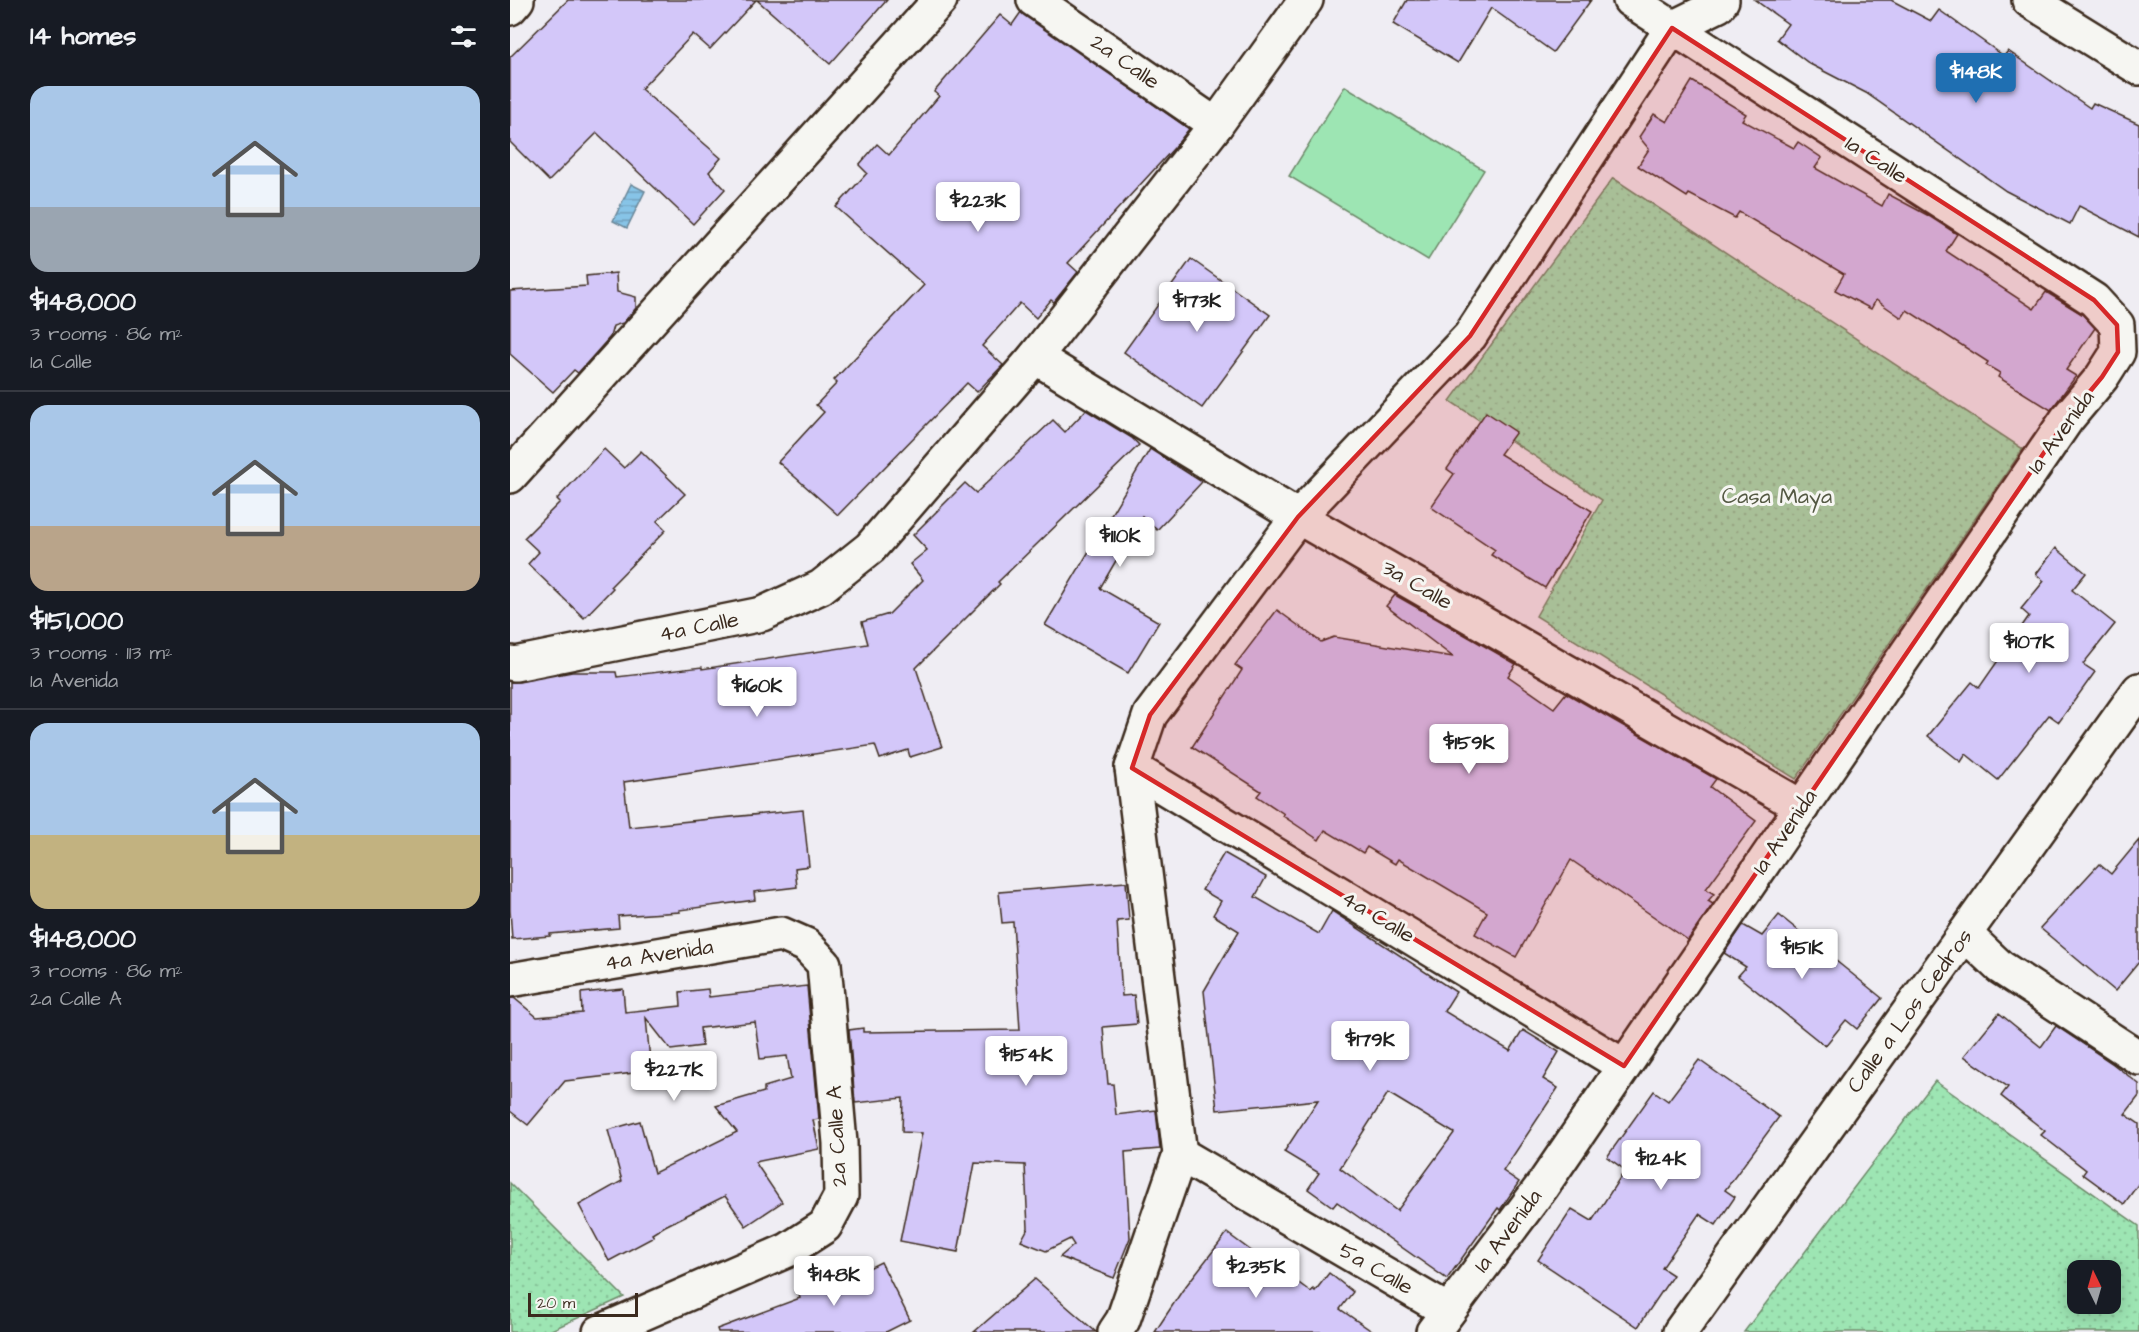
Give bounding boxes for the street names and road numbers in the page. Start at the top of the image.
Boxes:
street label: 2a Calle [1084,27,1166,97]
street label: 1a Calle [1839,128,1913,192]
street label: 1a Avenida [2020,384,2102,480]
street label: 3a Calle [1376,552,1458,618]
street label: 4a Calle [656,604,742,650]
street label: 1a Avenida [1745,783,1825,881]
street label: 4a Calle [1335,883,1421,951]
street label: Calle a Los Cedros [1840,923,1980,1099]
street label: 4a Avenida [603,931,715,979]
street label: 2a Calle A [819,1085,855,1187]
street label: 1a Avenida [1466,1183,1550,1279]
street label: 5a Calle [1333,1235,1419,1303]

